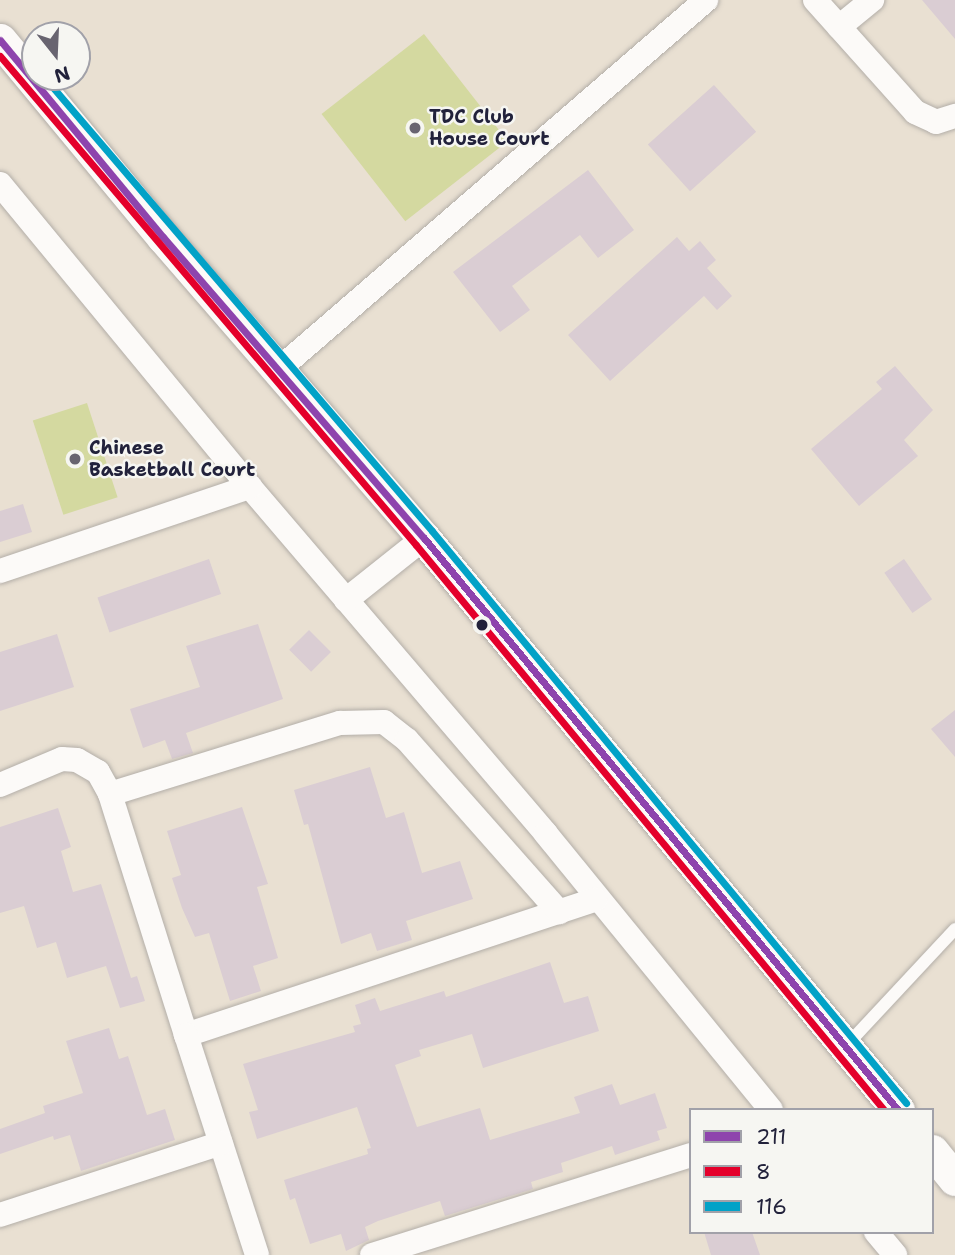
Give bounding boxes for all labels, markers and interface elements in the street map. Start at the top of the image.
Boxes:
north arrow [21,21,91,91]
text: N [51,60,73,89]
place label: TDC Club House Court [429,106,550,150]
marker: TDC Club House Court [407,120,423,136]
place label: Chinese Basketball Court [89,437,255,481]
marker: Chinese Basketball Court [67,451,83,467]
unlabelled marker [475,618,489,632]
legend [689,1108,934,1234]
text: 211 [756,1123,787,1151]
text: 8 [756,1158,771,1186]
text: 116 [756,1193,787,1221]

